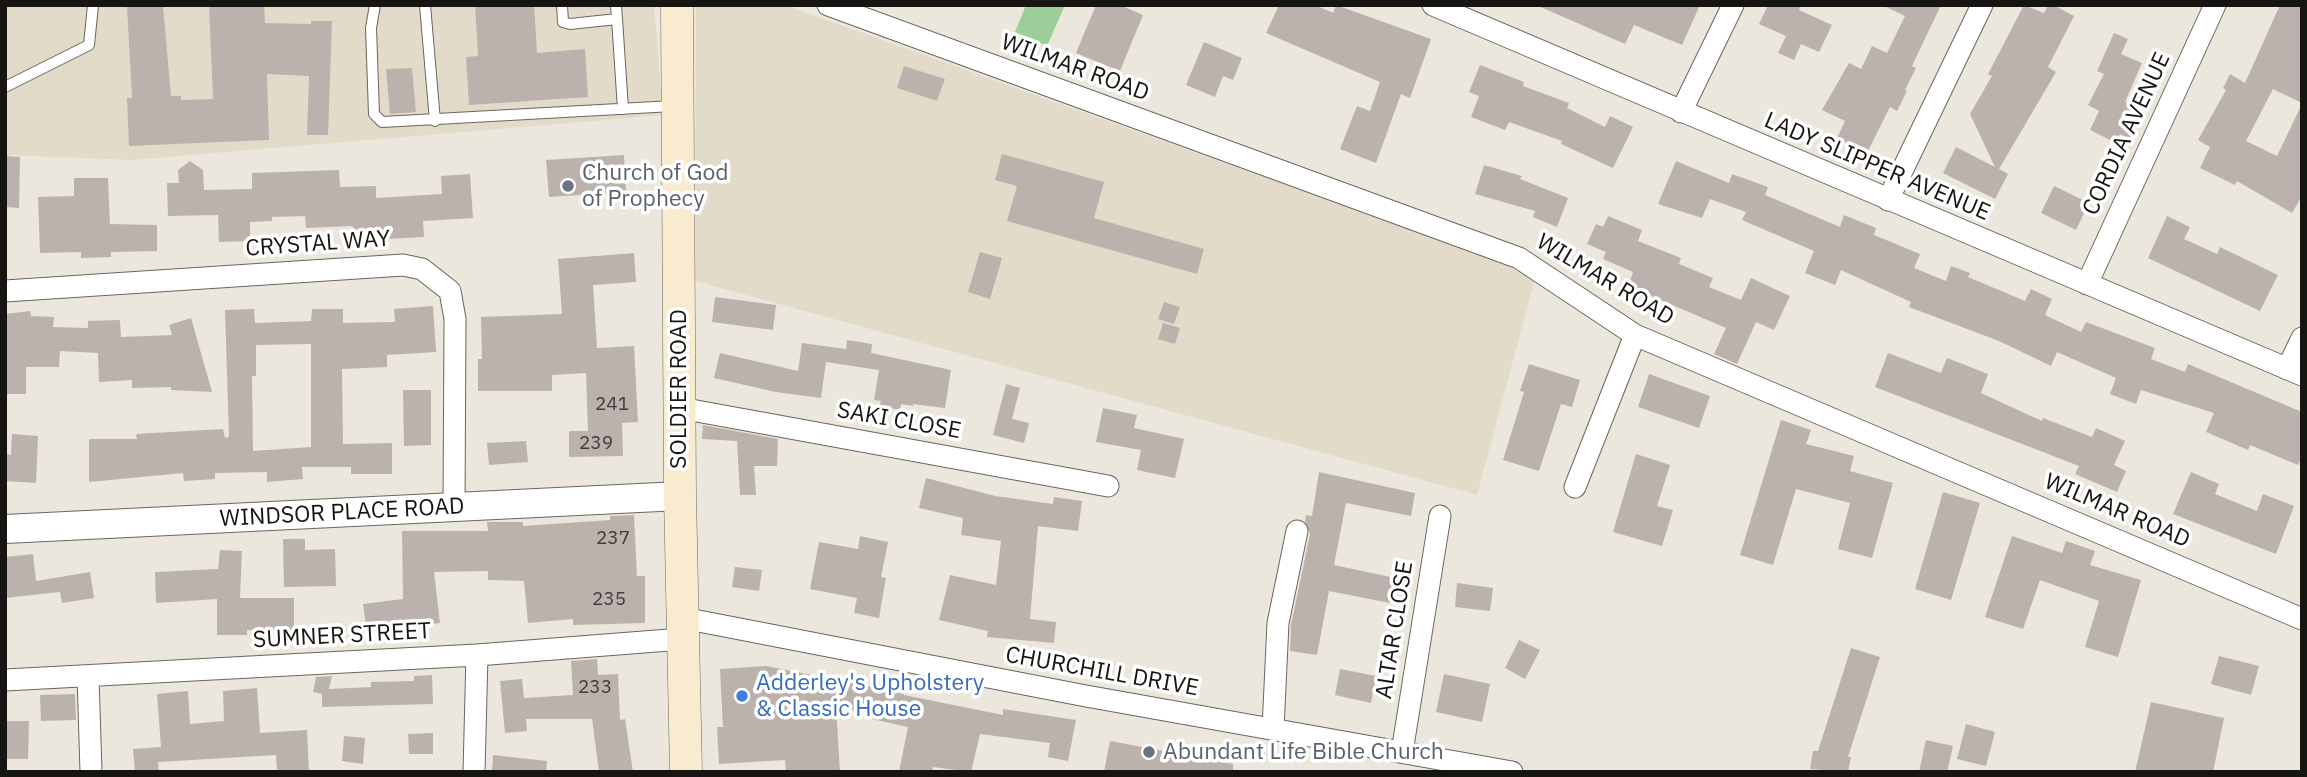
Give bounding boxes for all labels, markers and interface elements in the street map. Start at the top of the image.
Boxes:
street label: WILMAR ROAD [997,28,1153,108]
street label: CORDIA AVENUE [2077,48,2177,220]
street label: LADY SLIPPER AVENUE [1760,107,1994,227]
place label: Church of God of Prophecy [582,159,729,213]
marker: Church of God of Prophecy [560,178,576,194]
street label: CRYSTAL WAY [245,225,391,263]
street label: WILMAR ROAD [1531,228,1679,332]
street label: SOLDIER ROAD [665,309,693,469]
house number: 241 [595,394,629,416]
street label: SAKI CLOSE [835,397,963,445]
house number: 239 [579,433,613,455]
street label: WILMAR ROAD [2040,468,2194,554]
street label: WINDSOR PLACE ROAD [219,493,465,533]
house number: 237 [596,528,630,550]
street label: ALTAR CLOSE [1370,559,1420,701]
house number: 235 [592,589,626,611]
street label: SUMNER STREET [252,618,432,654]
street label: CHURCHILL DRIVE [1003,641,1201,703]
place label: Adderley's Upholstery & Classic House [756,669,984,723]
house number: 233 [578,677,612,699]
marker: Adderley's Upholstery & Classic House [734,688,750,704]
place label: Abundant Life Bible Church [1163,738,1444,766]
marker: Abundant Life Bible Church [1141,744,1157,760]

